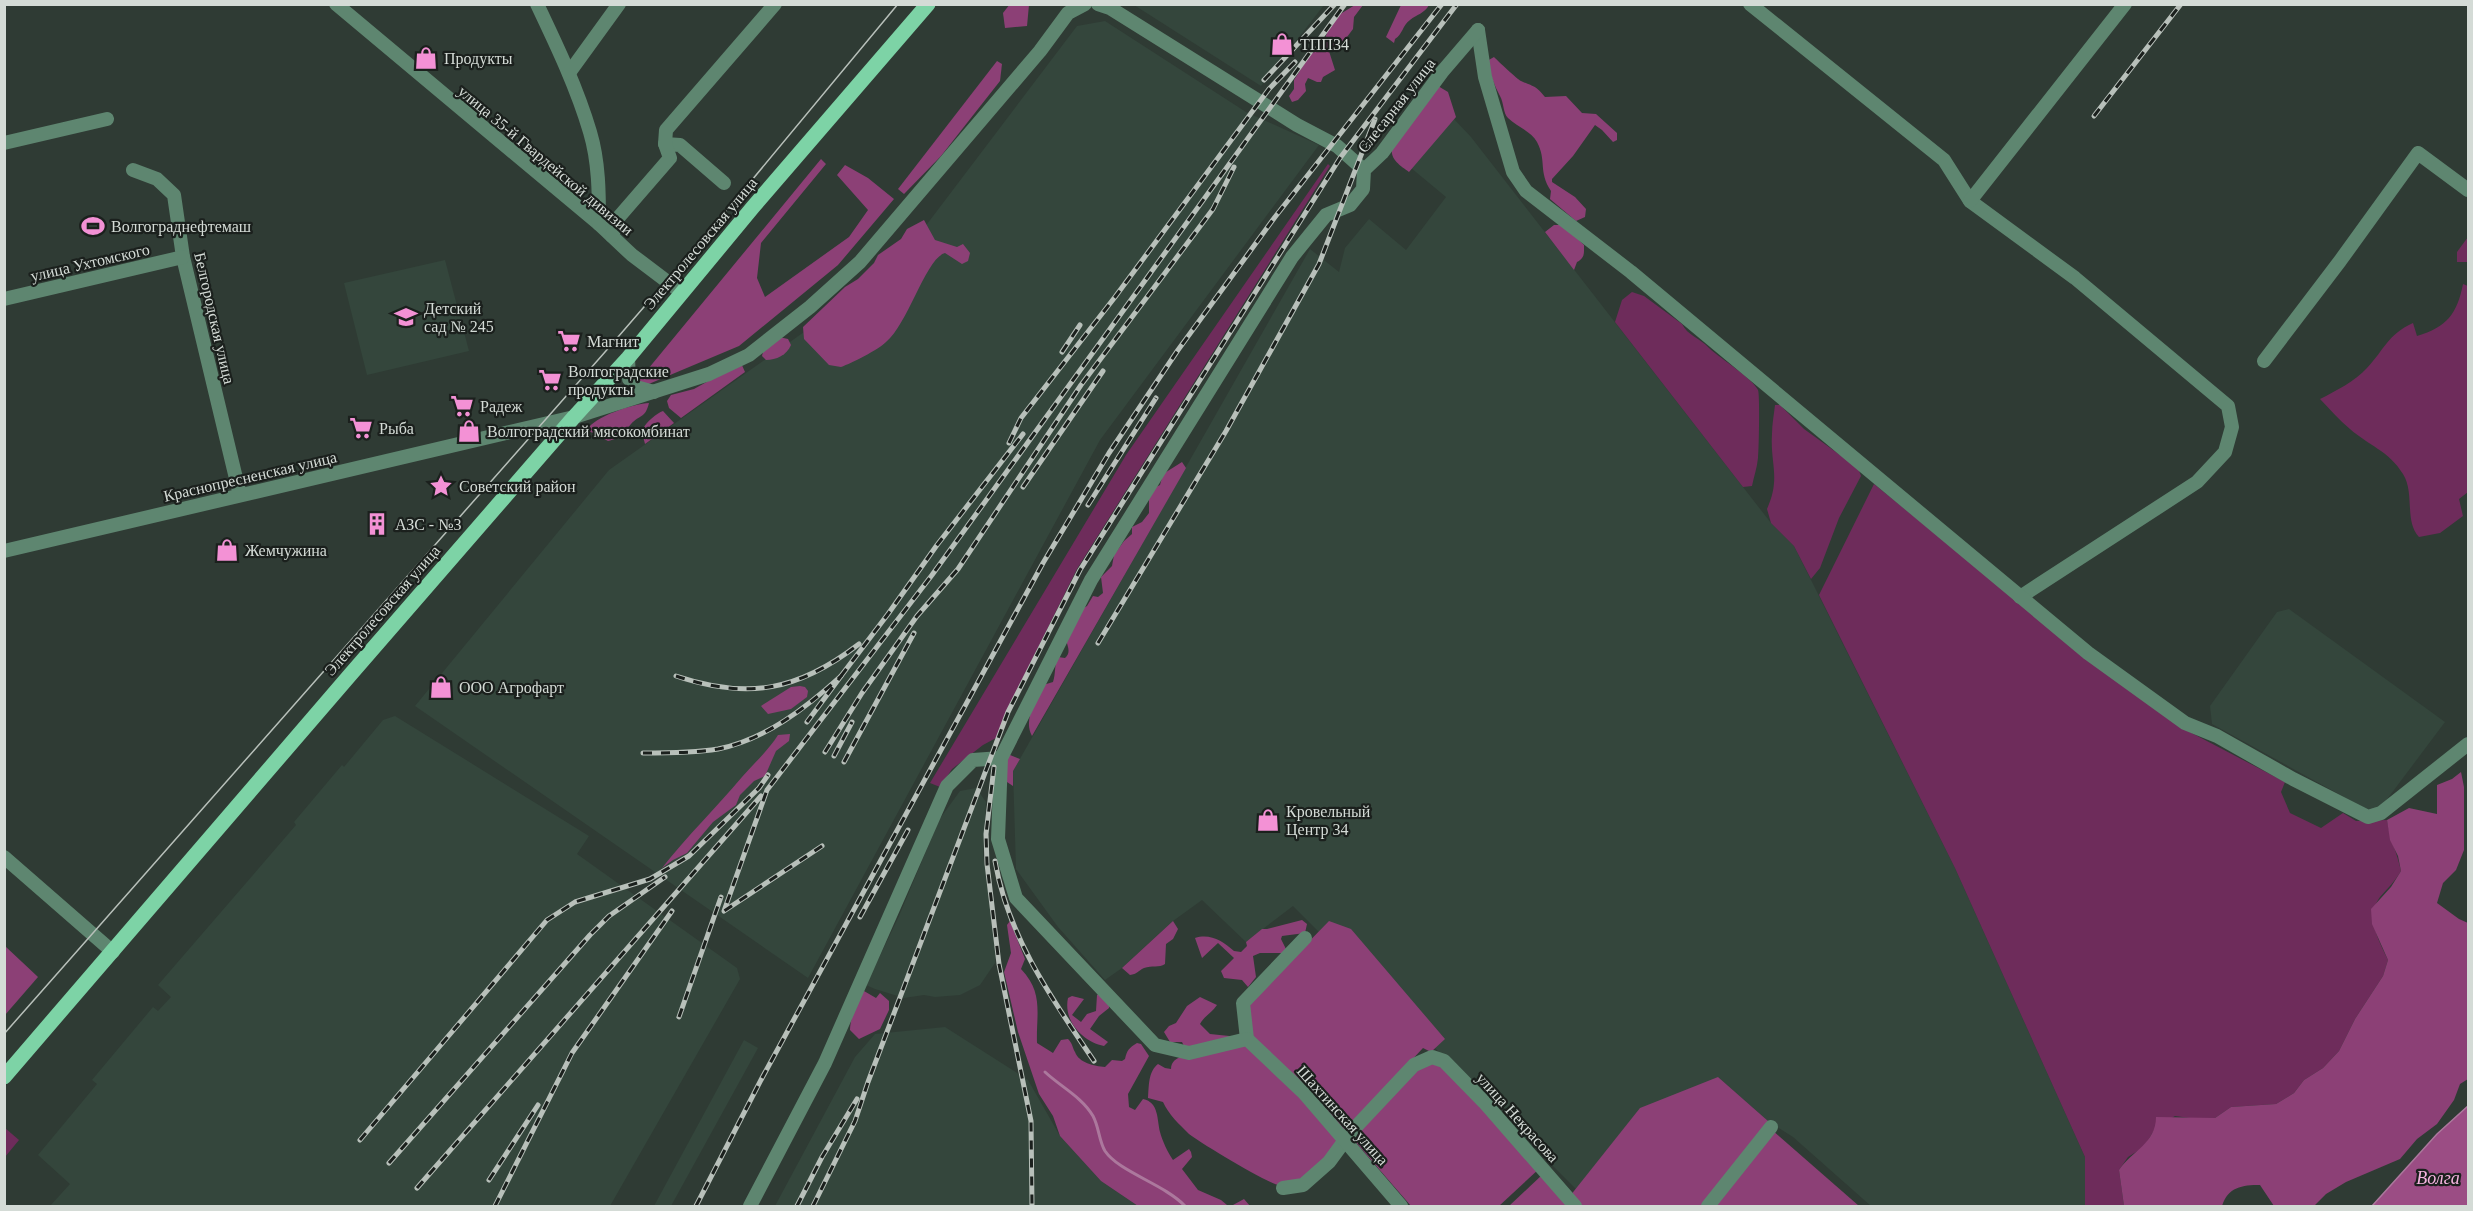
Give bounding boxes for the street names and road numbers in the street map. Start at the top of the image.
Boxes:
street label: Слесарная улица [1354,55,1439,157]
street label: улица 35-й Гвардейской дивизии [454,82,637,240]
street label: Электролесовская улица [640,174,761,313]
street label: улица Ухтомского [29,241,152,285]
street label: Белгородская улица [190,251,238,386]
street label: Краснопресненская улица [162,448,339,506]
street label: Электролесовская улица [321,542,444,679]
street label: Шахтинская улица [1293,1062,1392,1169]
street label: улица Некрасова [1472,1069,1562,1166]

